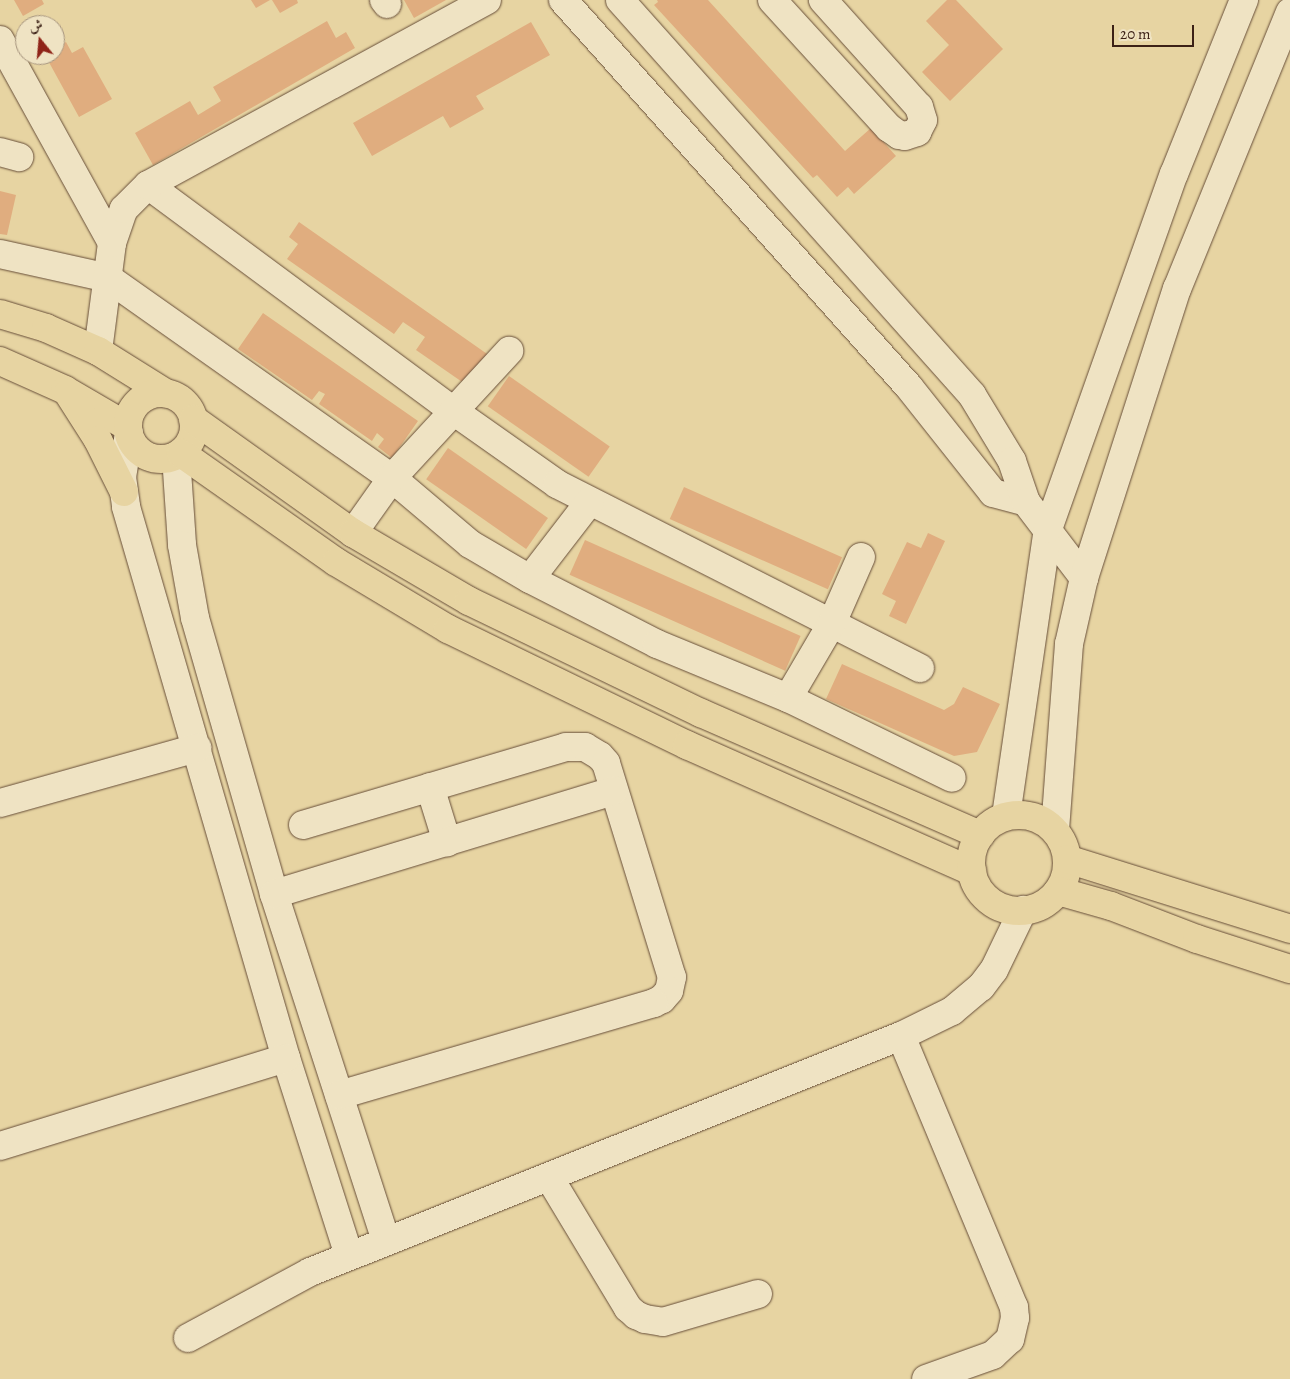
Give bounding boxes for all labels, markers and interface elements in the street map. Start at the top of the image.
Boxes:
north arrow [15,15,65,65]
text: ش [26,15,45,37]
scale bar [1115,15,1198,47]
text: 20 m [1120,24,1151,44]

